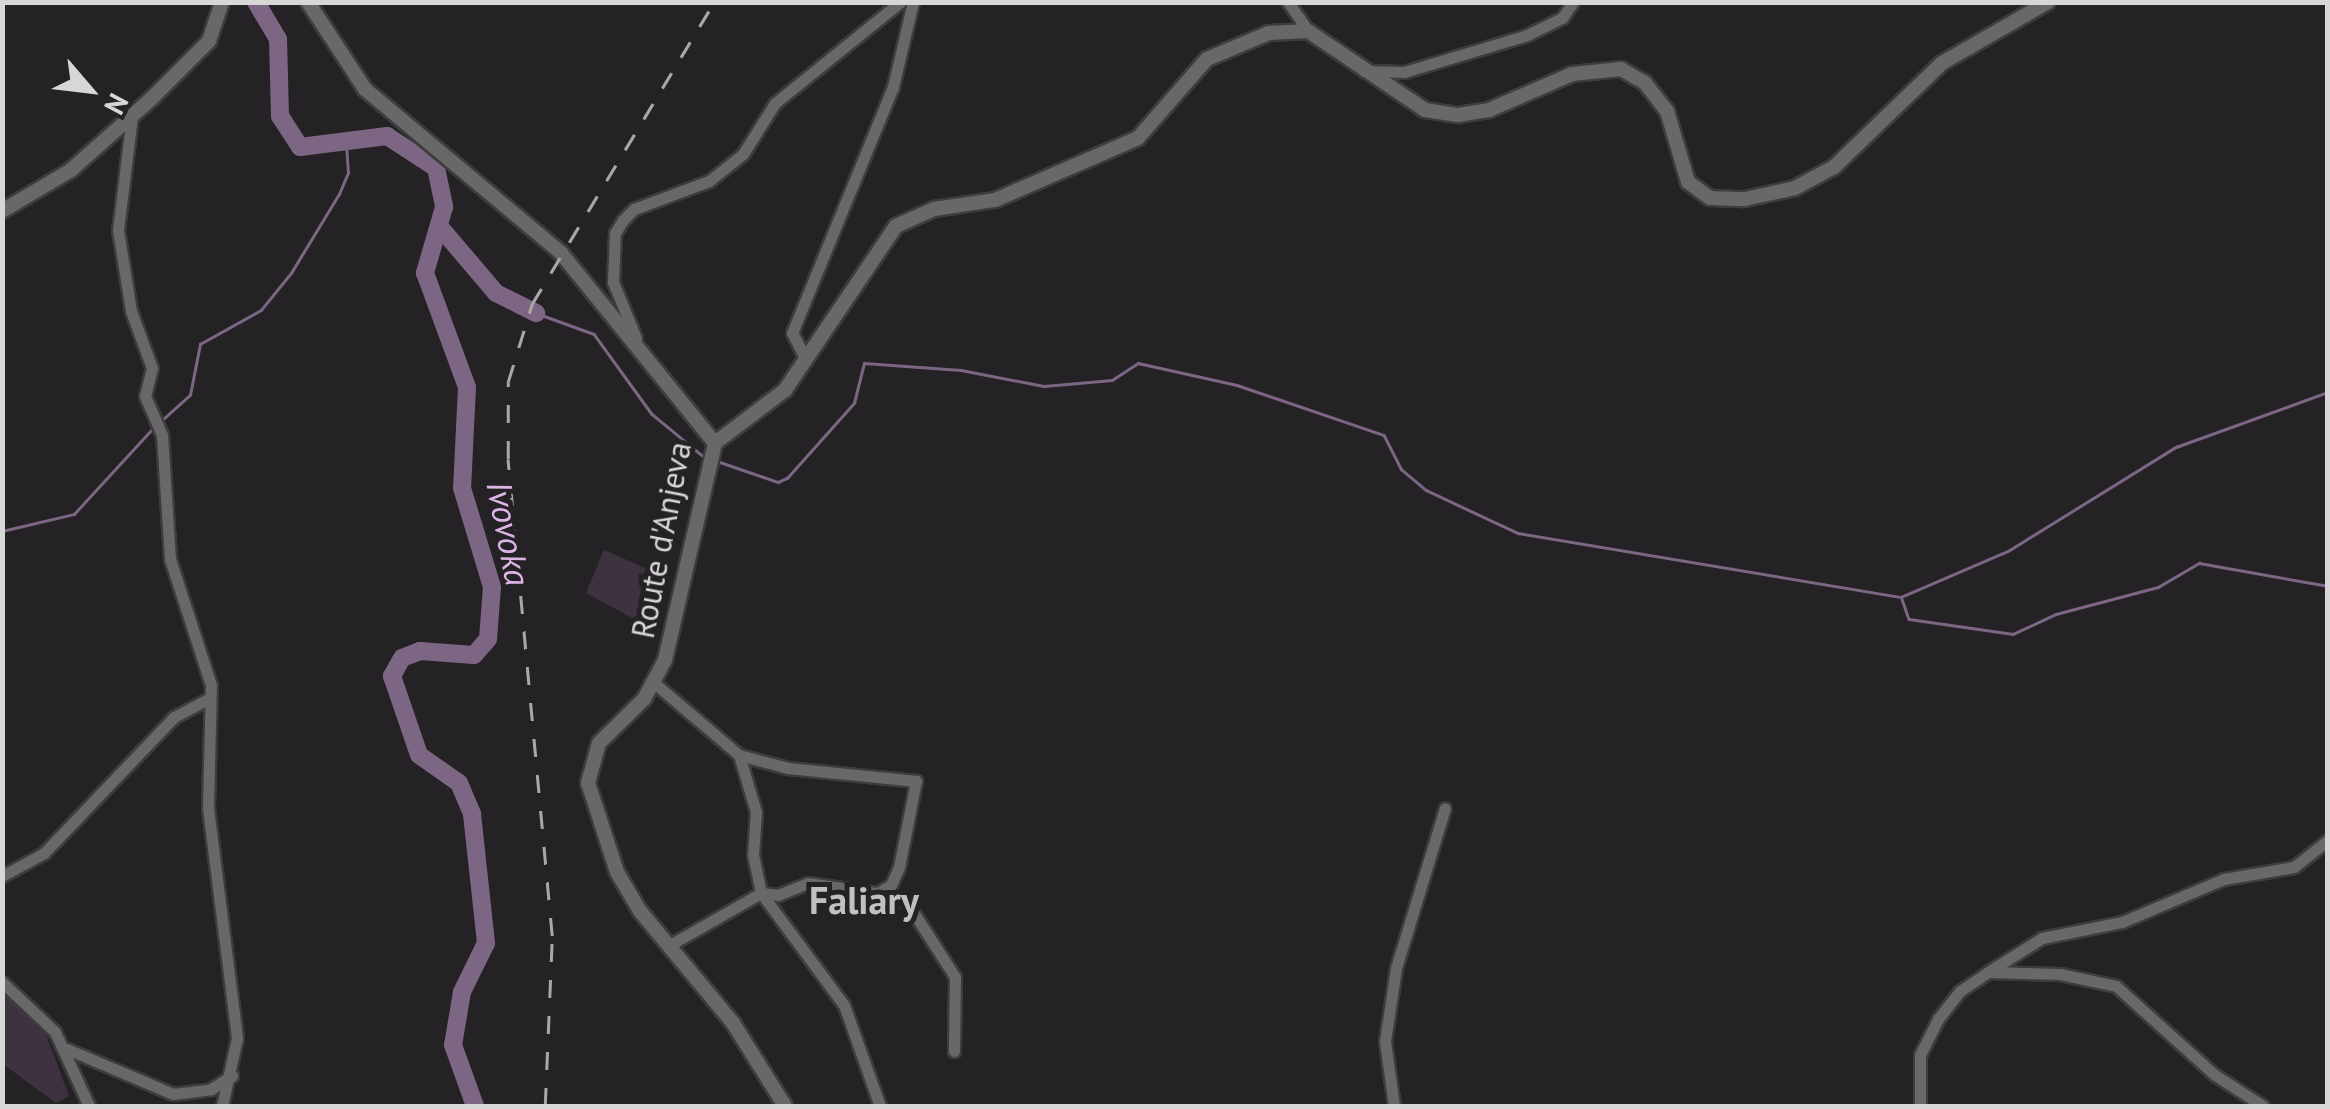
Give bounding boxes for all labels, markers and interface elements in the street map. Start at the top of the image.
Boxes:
north arrow [40,40,140,140]
text: N [96,88,138,121]
street label: Route d'Anjeva [623,439,699,641]
water label: Ivovoka [478,477,540,589]
district label: Faliary [809,877,919,923]

